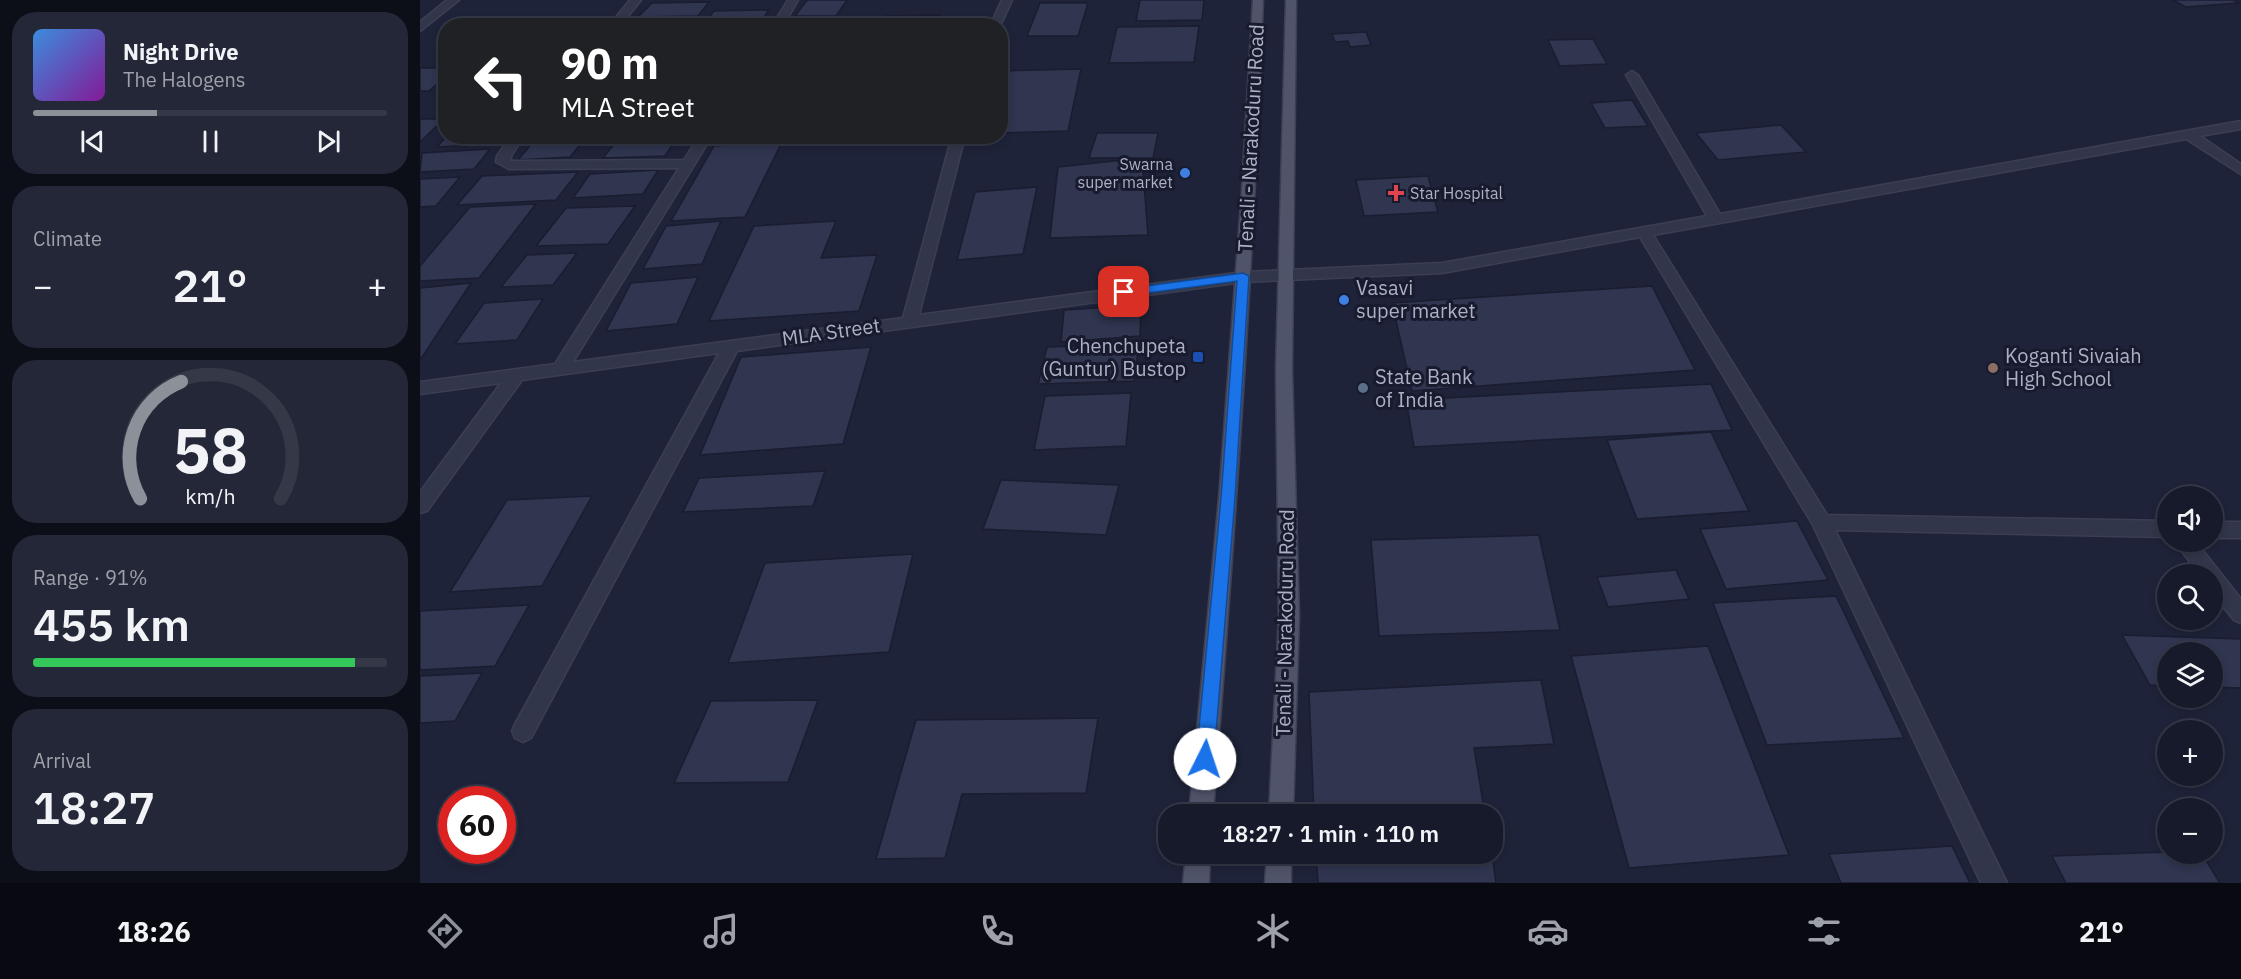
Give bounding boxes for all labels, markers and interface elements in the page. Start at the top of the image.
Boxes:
street label: Tenali - Narakoduru Road [1231,24,1270,252]
text: 90 m [561,36,659,91]
text: Night Drive [123,37,239,66]
icon: left [462,42,540,120]
text: The Halogens [123,66,245,93]
text: MLA Street [561,89,695,124]
icon: previous [76,125,109,158]
icon: pause [194,125,227,158]
icon: next [312,125,345,158]
place label: Swarna super market [1077,154,1173,192]
marker: Swarna super market [1178,166,1192,180]
place label: Star Hospital [1410,183,1503,203]
marker: Star Hospital [1387,184,1405,202]
text: Climate [33,225,102,252]
text: 21° [172,256,248,314]
text: − [33,264,53,307]
text: + [367,264,387,307]
pin [1098,266,1149,317]
place label: Vasavi super market [1356,274,1475,324]
icon: arrive [1107,275,1140,308]
marker: Vasavi super market [1337,293,1351,307]
street label: MLA Street [780,311,882,352]
place label: Chenchupeta (Guntur) Bustop [1042,332,1186,382]
place label: Koganti Sivaiah High School [2005,342,2142,392]
marker: Chenchupeta (Guntur) Bustop [1191,350,1205,364]
marker: Koganti Sivaiah High School [1986,361,2000,375]
place label: State Bank of India [1375,363,1473,413]
marker: State Bank of India [1356,381,1370,395]
text: 58 [173,409,247,490]
text: km/h [185,482,235,510]
map controls [2157,486,2223,864]
button: sound [2157,486,2223,552]
street label: Tenali - Narakoduru Road [1269,509,1300,737]
text: Range · 91% [33,564,148,591]
button: search [2157,564,2223,630]
text: 455 km [33,595,190,653]
button: layers [2157,642,2223,708]
button: + [2157,720,2223,786]
position arrow [1173,727,1237,791]
text: Arrival [33,747,91,774]
text: 18:27 [33,778,155,836]
speed limit sign: 60 [438,786,516,864]
button: − [2157,798,2223,864]
text: 18:27 · 1 min · 110 m [1222,819,1439,848]
icon: directions [424,910,466,952]
icon: music [700,910,742,952]
icon: phone [976,910,1018,952]
icon: climate [1252,910,1294,952]
icon: car [1527,910,1569,952]
icon: filters [1803,910,1845,952]
text: 18:26 [117,914,191,949]
text: 21° [2079,914,2124,949]

